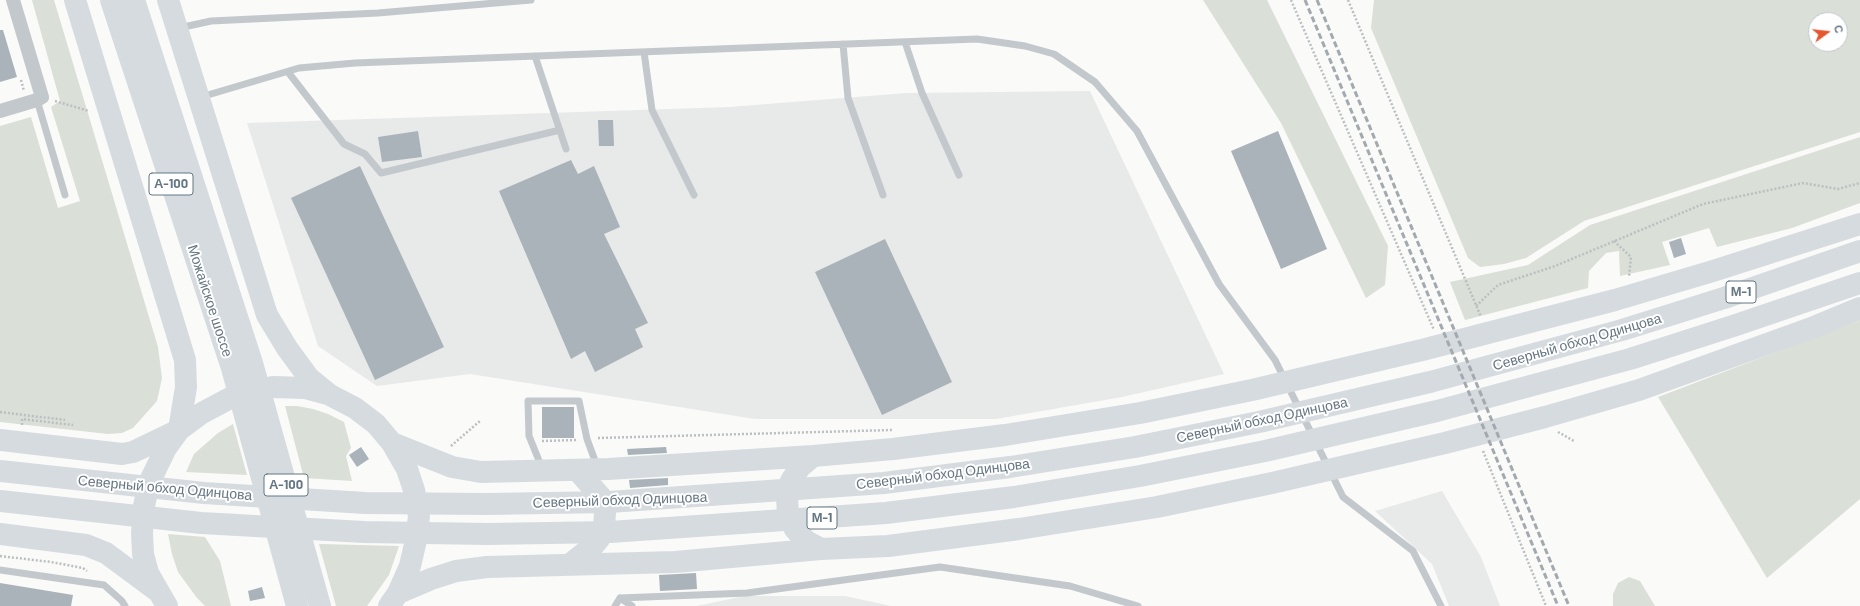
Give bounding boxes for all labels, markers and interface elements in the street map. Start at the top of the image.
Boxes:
north arrow [1808,12,1848,52]
text: С [1832,23,1846,35]
road number: А-100 [149,173,193,195]
street label: Можайское шоссе [184,243,236,359]
road number: М-1 [1726,281,1756,303]
street label: Северный обход Одинцова [1491,310,1663,374]
street label: Северный обход Одинцова [1175,394,1349,446]
street label: Северный обход Одинцова [855,455,1031,493]
street label: Северный обход Одинцова [77,472,253,504]
road number: А-100 [264,474,308,496]
street label: Северный обход Одинцова [532,489,708,511]
road number: М-1 [807,507,837,529]

